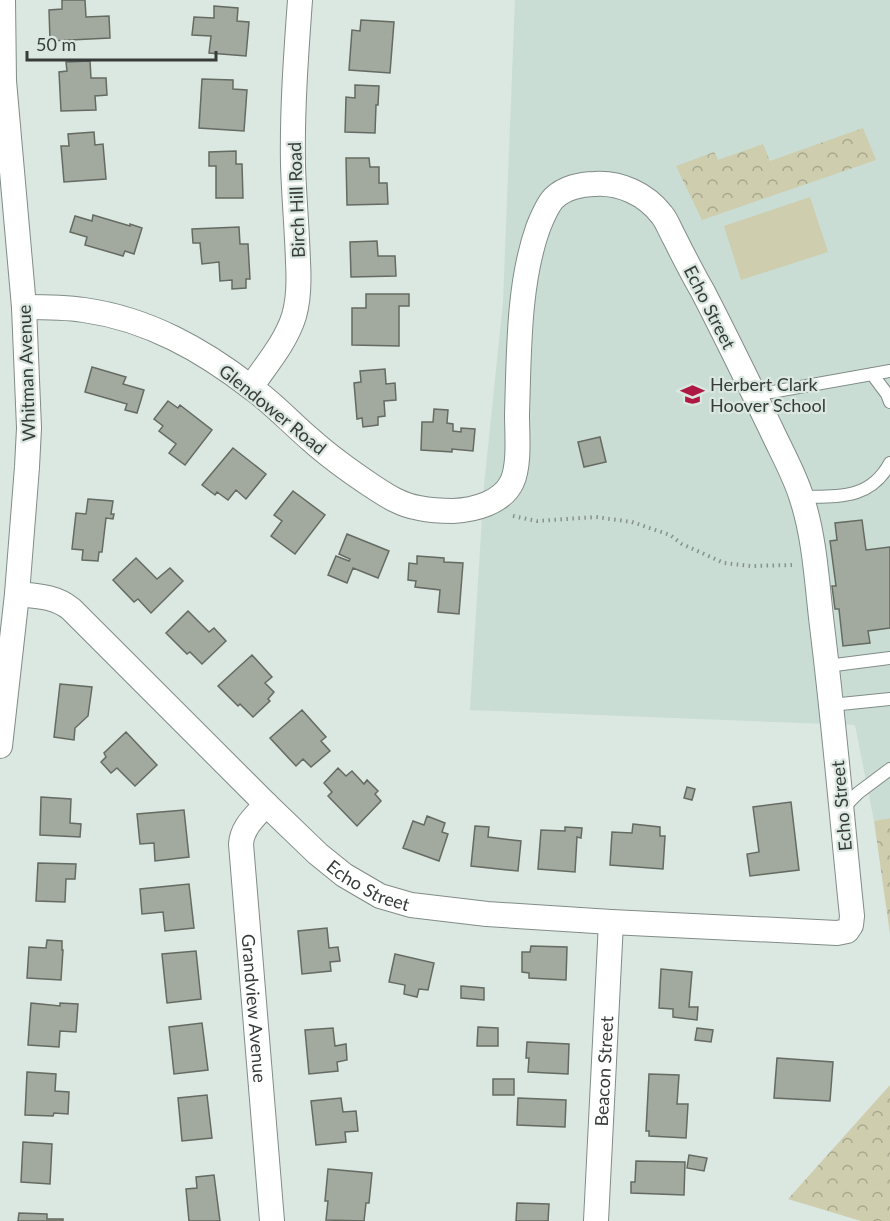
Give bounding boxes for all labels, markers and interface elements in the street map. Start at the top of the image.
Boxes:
scale bar [27,24,216,62]
text: 50 m [36,33,76,55]
street label: Birch Hill Road [283,142,309,258]
street label: Echo Street [680,262,741,353]
street label: Whitman Avenue [13,304,39,442]
street label: Glendower Road [215,359,331,459]
place label: Herbert Clark Hoover School [710,373,826,416]
school or university icon: Herbert Clark Hoover School [679,381,705,407]
street label: Echo Street [826,759,856,852]
street label: Echo Street [323,855,413,915]
street label: Grandview Avenue [237,933,272,1083]
street label: Beacon Street [590,1015,617,1127]

